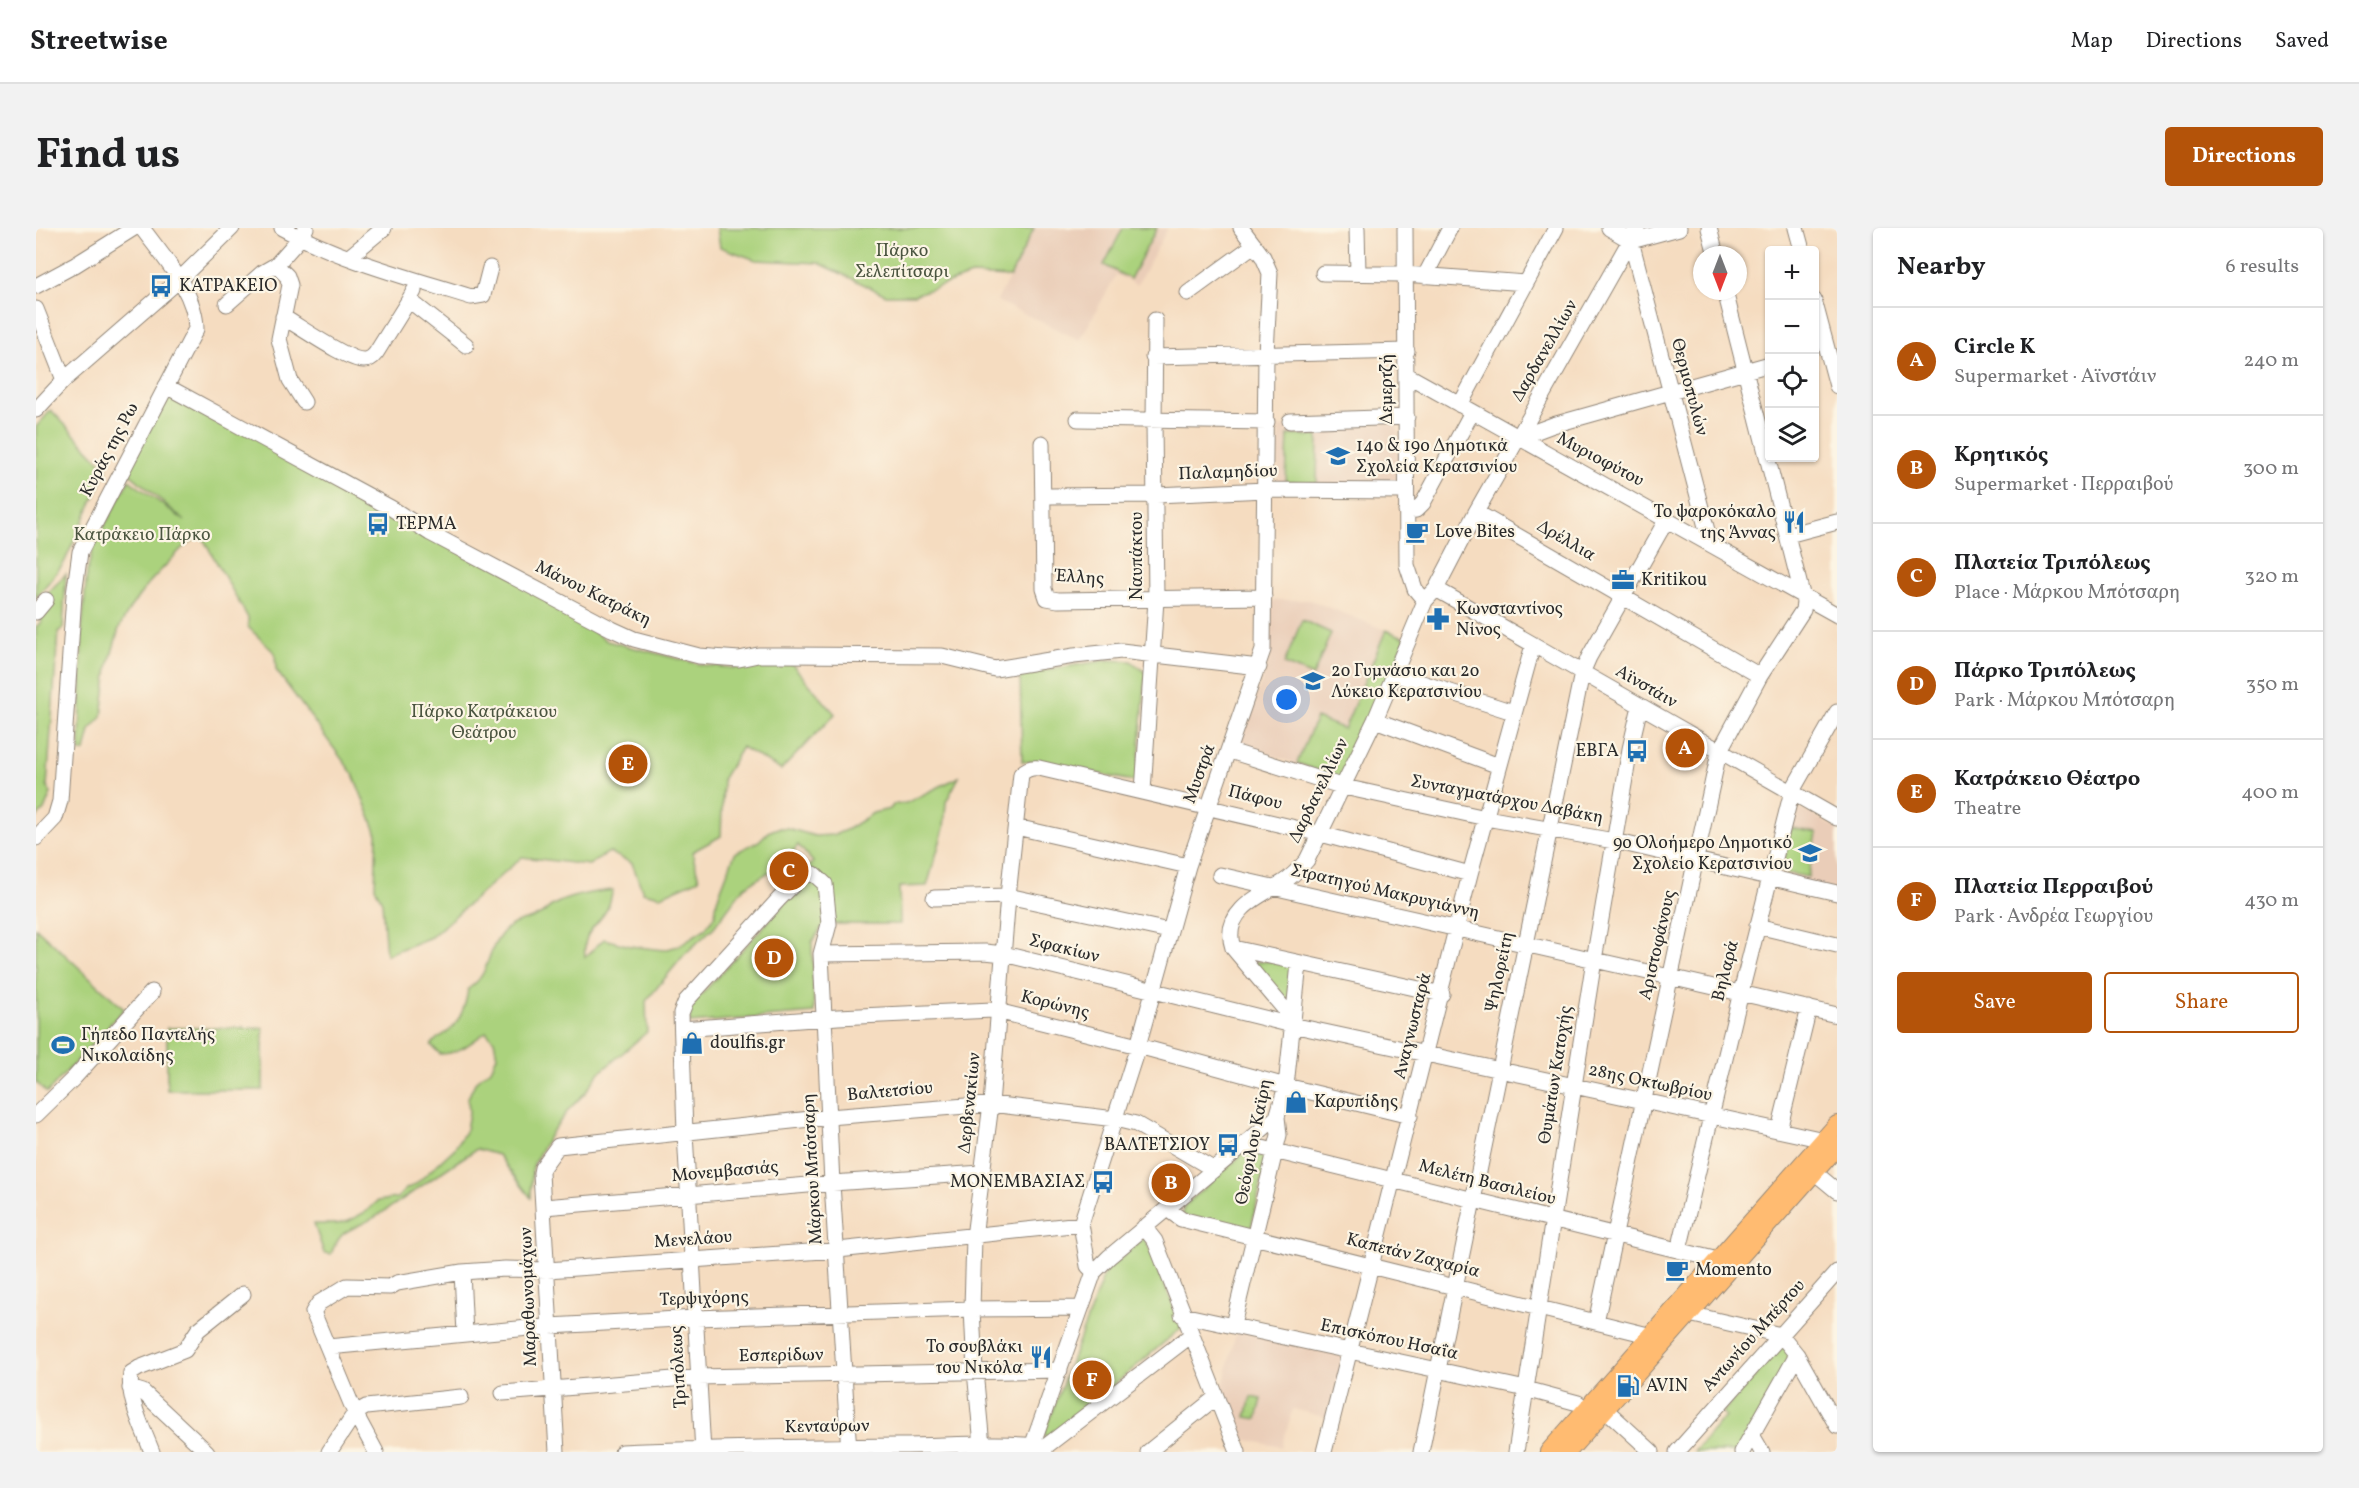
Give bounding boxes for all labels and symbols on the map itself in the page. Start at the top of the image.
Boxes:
park label: Πάρκο Σελεπίτσαρι [855,239,949,285]
north arrow [1693,246,1747,300]
bus stop icon: ΚΑΤΡΑΚΕΙΟ [148,273,174,299]
place label: ΚΑΤΡΑΚΕΙΟ [179,274,277,299]
street label: Δαρδανελλίων [1506,295,1584,407]
street label: Θερμοπυλών [1664,335,1714,439]
street label: Δεμερτζή [1375,354,1400,424]
street label: Κυράς της Ρω [75,398,145,502]
street label: Μυριοφύτου [1552,427,1648,493]
place label: 14ο & 19ο Δημοτικά Σχολεία Κερατσινίου [1356,434,1517,480]
school or university icon: 14ο & 19ο Δημοτικά Σχολεία Κερατσινίου [1325,443,1351,469]
street label: Παλαμηδίου [1178,459,1278,487]
place label: Το ψαροκόκαλο της Άννας [1653,500,1776,546]
restaurant icon: Το ψαροκόκαλο της Άννας [1781,509,1807,535]
bus stop icon: ΤΕΡΜΑ [365,511,391,537]
place label: ΤΕΡΜΑ [396,512,457,537]
street label: Ναυπάκτου [1125,512,1150,600]
street label: Δρέλλια [1532,514,1600,568]
cafe icon: Love Bites [1404,519,1430,545]
place label: Love Bites [1435,520,1515,545]
park label: Κατράκειο Πάρκο [73,523,211,548]
street label: Μάνου Κατράκη [531,555,655,633]
street label: Έλλης [1053,564,1105,592]
office icon: Kritikou [1610,567,1636,593]
place label: Kritikou [1641,568,1707,593]
place label: Κωνσταντίνος Νίνος [1456,597,1563,643]
pharmacy icon: Κωνσταντίνος Νίνος [1425,606,1451,632]
place label: 2ο Γυμνάσιο και 2ο Λύκειο Κερατσινίου [1331,659,1482,705]
street label: Αϊνστάιν [1610,659,1682,715]
school or university icon: 2ο Γυμνάσιο και 2ο Λύκειο Κερατσινίου [1300,668,1326,694]
your location [1272,685,1301,714]
park label: Πάρκο Κατράκειου Θεάτρου [411,700,557,746]
pin: A [1666,726,1704,770]
street label: Δαρδανελλίων [1283,734,1355,848]
bus stop icon: ΕΒΓΑ [1624,738,1650,764]
place label: ΕΒΓΑ [1575,739,1619,764]
street label: Μυστρά [1178,741,1222,807]
pin: E [608,742,648,786]
street label: Συνταγματάρχου Δαβάκη [1408,769,1606,831]
street label: Πάφου [1225,779,1285,817]
place label: 9ο Ολοήμερο Δημοτικό Σχολείο Κερατσινίου [1613,831,1792,877]
school or university icon: 9ο Ολοήμερο Δημοτικό Σχολείο Κερατσινίου [1797,840,1823,866]
pin: C [770,848,808,894]
street label: Στρατηγού Μακρυγιάννη [1288,858,1482,926]
street label: Αριστοφάνους [1633,887,1683,1003]
street label: Σφακίων [1026,928,1102,970]
street label: Ψηλορείτη [1479,929,1521,1015]
pin: D [754,936,794,980]
street label: Βηλαρά [1706,938,1746,1004]
street label: Αναγνωσταρά [1388,970,1438,1082]
street label: Κορώνης [1018,984,1092,1026]
street label: Θυμάτων Κατοχής [1533,1004,1579,1146]
place label: Γήπεδο Παντελής Νικολαίδης [81,1023,215,1069]
shop icon: doulfis.gr [679,1030,705,1056]
place label: doulfis.gr [710,1031,786,1056]
sports icon: Γήπεδο Παντελής Νικολαίδης [50,1032,76,1058]
street label: Δερβενακίων [952,1051,988,1155]
street label: 28ης Οκτωβρίου [1586,1058,1714,1108]
street label: Βαλτετσίου [846,1076,934,1108]
street label: Θεόφιλου Καϊρη [1230,1077,1278,1207]
shop icon: Καρυπίδης [1283,1089,1309,1115]
place label: Καρυπίδης [1314,1090,1398,1115]
street label: Μάρκου Μπότσαρη [797,1093,829,1245]
bus stop icon: ΒΑΛΤΕΤΣΙΟΥ [1215,1132,1241,1158]
place label: ΒΑΛΤΕΤΣΙΟΥ [1104,1133,1210,1158]
street label: Μελέτη Βασιλείου [1416,1154,1558,1212]
street label: Μονεμβασιάς [670,1155,780,1189]
pin: B [1152,1160,1190,1206]
bus stop icon: ΜΟΝΕΜΒΑΣΙΑΣ [1090,1169,1116,1195]
place label: ΜΟΝΕΜΒΑΣΙΑΣ [950,1170,1085,1195]
street label: Μενελάου [653,1225,733,1255]
street label: Μαραθωνομάχων [514,1226,544,1367]
street label: Καπετάν Ζαχαρία [1344,1227,1483,1285]
cafe icon: Momento [1664,1257,1690,1283]
place label: Momento [1695,1258,1772,1283]
street label: Αντωνίου Μπέρτου [1697,1274,1811,1398]
street label: Τερψιχόρης [659,1285,749,1313]
street label: Επισκόπου Ησαΐα [1318,1313,1460,1367]
street label: Τριπόλεως [664,1325,694,1409]
place label: Το σουβλάκι του Νικόλα [926,1335,1023,1381]
street label: Εσπερίδων [738,1343,824,1369]
restaurant icon: Το σουβλάκι του Νικόλα [1028,1344,1054,1370]
pin: F [1072,1358,1112,1402]
fuel station icon: AVIN [1615,1373,1641,1399]
place label: AVIN [1646,1374,1688,1399]
street label: Κενταύρων [785,1414,870,1440]

